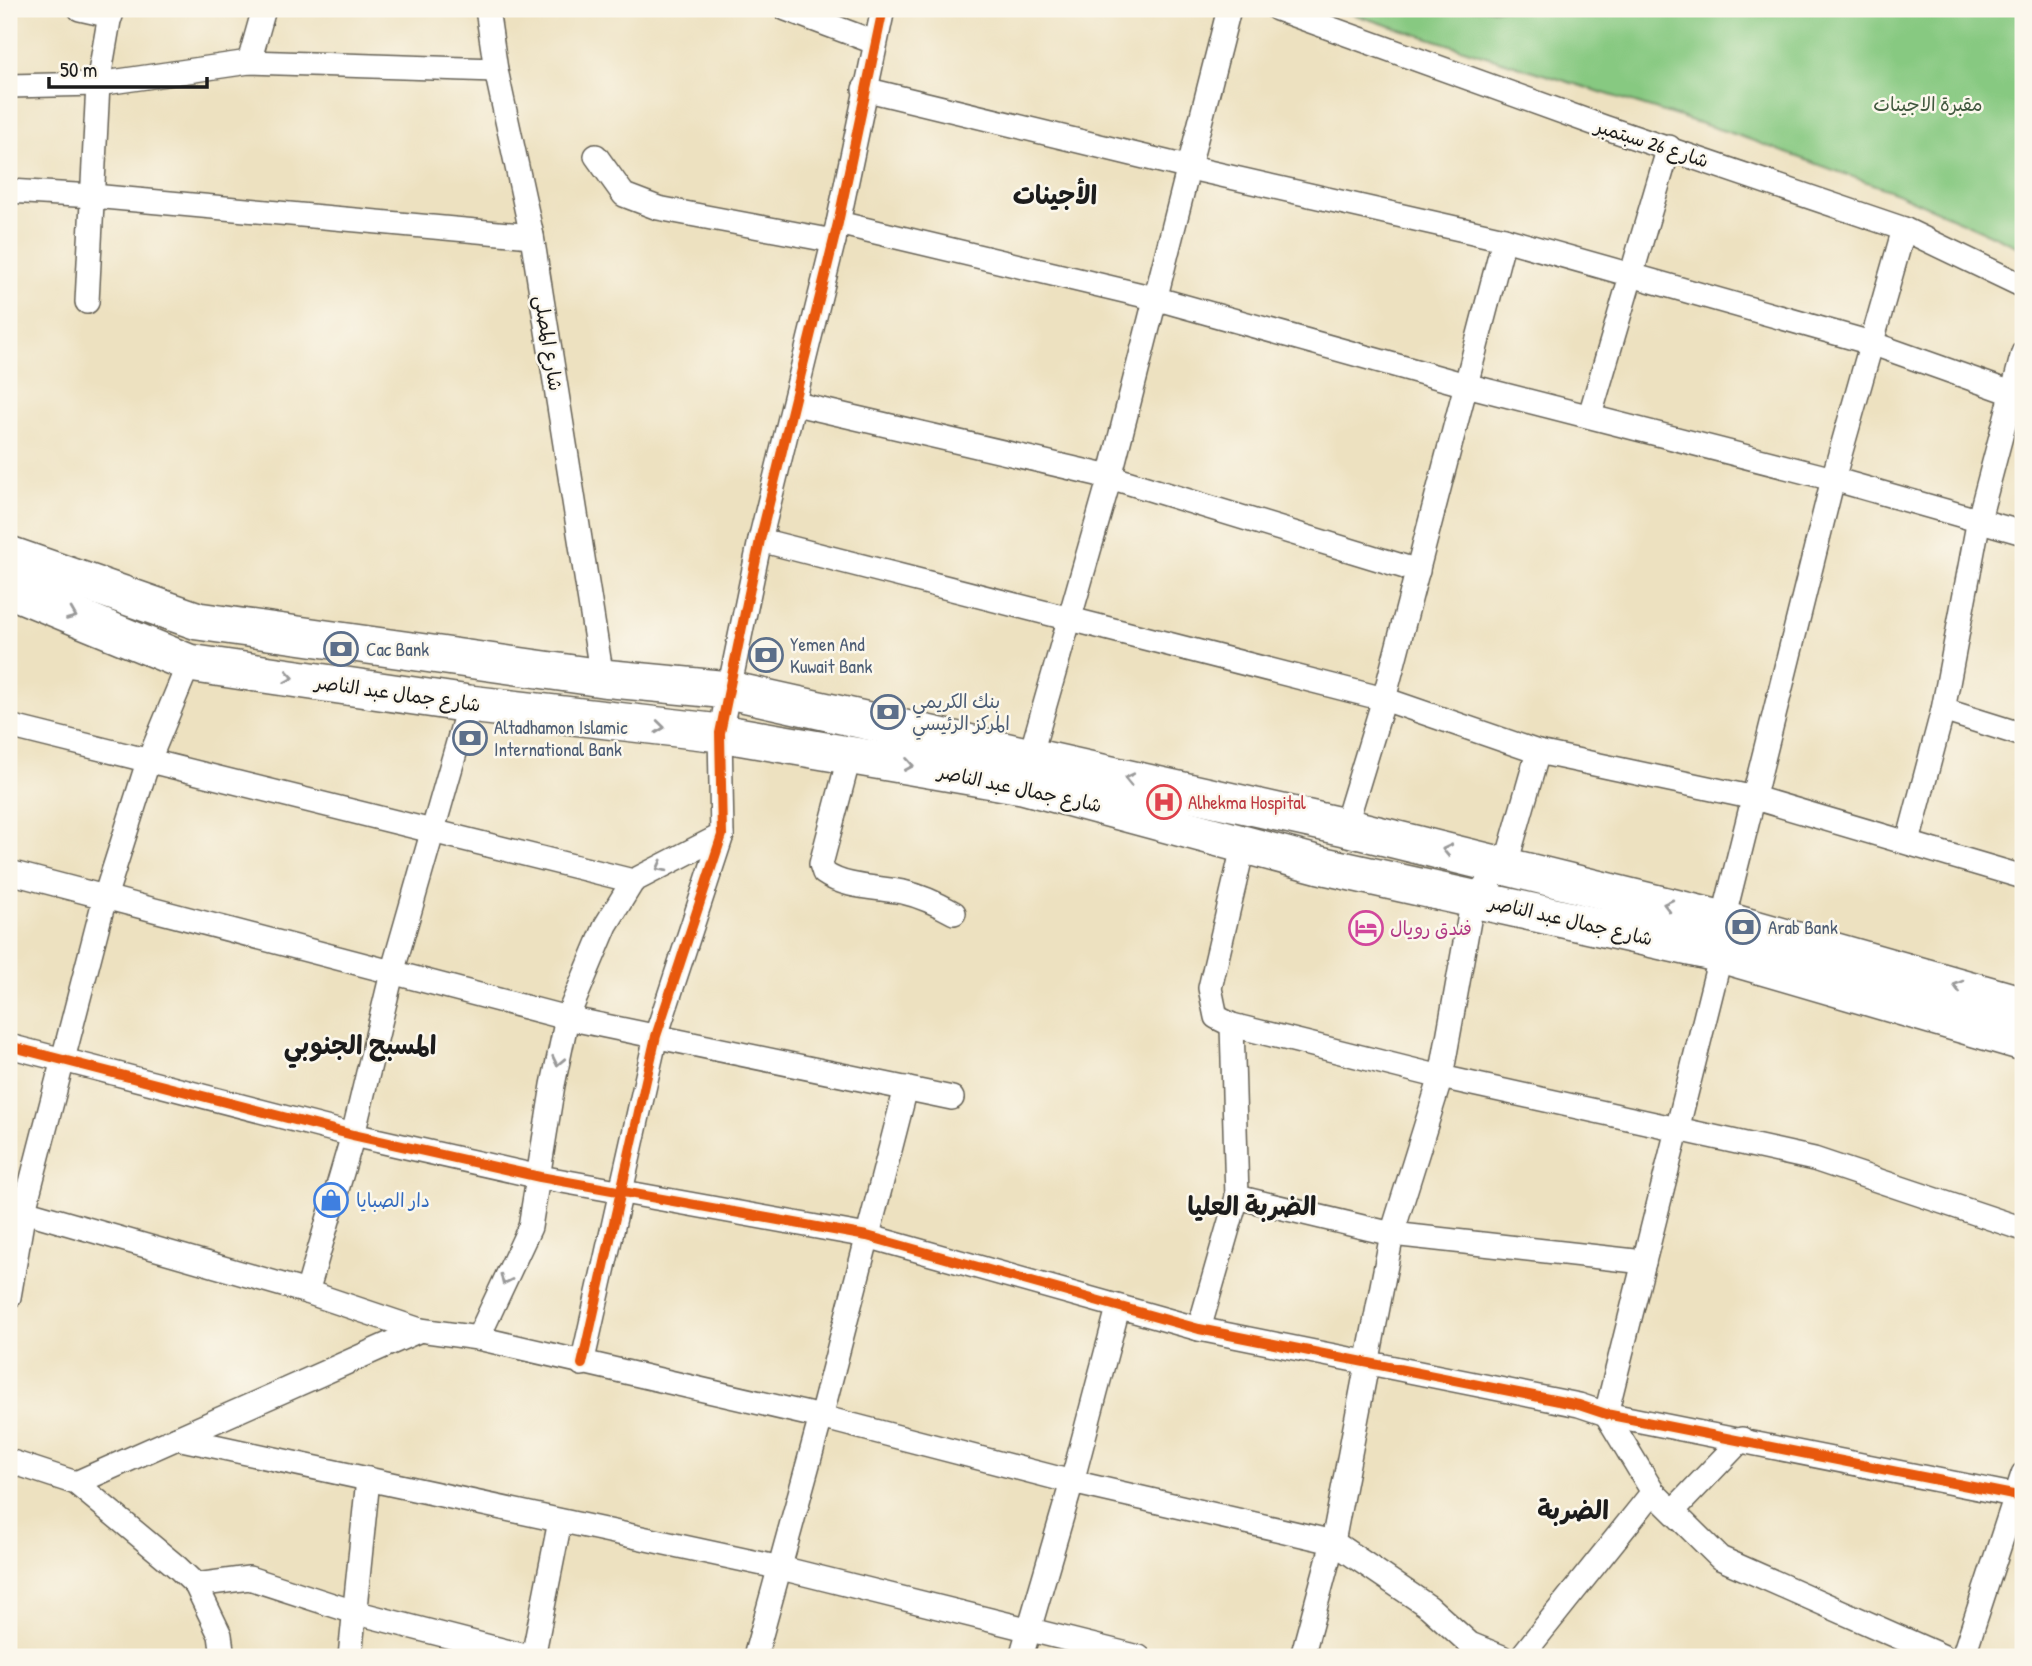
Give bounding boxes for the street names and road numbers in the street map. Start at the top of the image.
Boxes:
street label: شارع 26 سبتمبر [1590,112,1712,175]
street label: شارع المصلى [528,293,569,393]
street label: شارع جمال عبد الناصر [311,668,482,718]
street label: شارع جمال عبد الناصر [933,758,1104,819]
street label: شارع جمال عبد الناصر [1485,888,1655,952]

